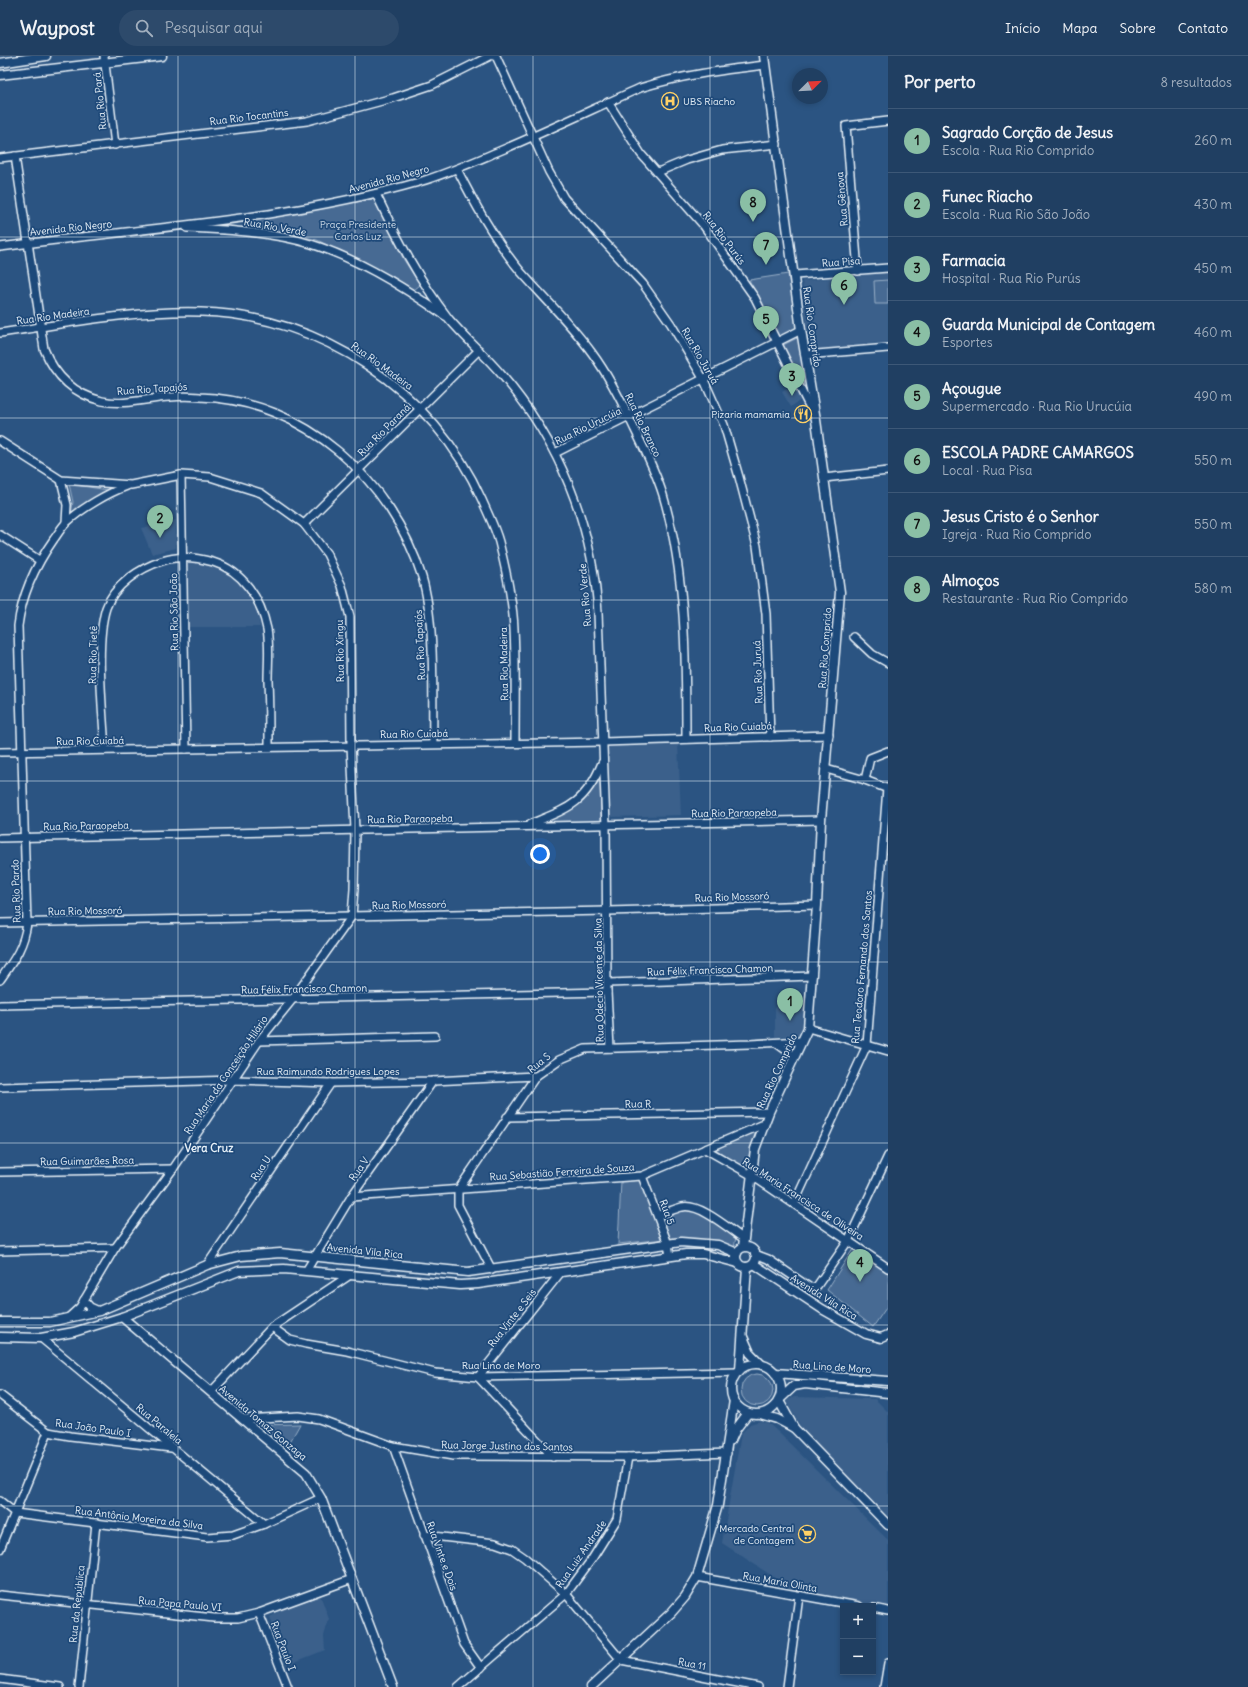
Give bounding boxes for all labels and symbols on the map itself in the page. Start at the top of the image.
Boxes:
north arrow [792,68,828,104]
street label: Rua Rio Pará [90,71,109,130]
hospital icon: UBS Riacho [660,91,680,111]
place label: UBS Riacho [683,95,735,108]
street label: Rua Rio Tocantins [209,106,290,128]
street label: Avenida Rio Negro [347,162,431,196]
street label: Rua Gênova [833,171,851,227]
pin: 8 [740,189,766,222]
street label: Rua Rio Purús [700,209,748,267]
street label: Rua Rio Verde [243,215,307,239]
street label: Avenida Rio Negro [29,217,113,239]
park label: Praça Presidente Carlos Luz [320,218,396,243]
pin: 7 [753,232,779,265]
street label: Rua Pisa [821,254,861,270]
pin: 6 [831,272,857,305]
street label: Rua Rio Comprido [800,286,824,368]
street label: Rua Rio Madeira [16,304,91,328]
pin: 5 [753,306,779,339]
street label: Rua Rio Juruá [679,325,722,387]
street label: Rua Rio Madeira [348,339,416,393]
pin: 3 [779,363,805,396]
street label: Rua Rio Tapajós [116,380,188,398]
street label: Rua Rio Branco [622,391,664,459]
street label: Rua Rio Paraná [355,401,413,459]
street label: Rua Rio Urucúia [553,404,624,448]
restaurant icon: Pizaria mamamia [793,404,813,424]
place label: Pizaria mamamia [711,408,790,421]
pin: 2 [147,505,173,538]
street label: Rua Rio Verde [576,563,594,627]
street label: Rua Rio São João [167,573,181,651]
street label: Rua Rio Comprido [816,607,834,689]
street label: Rua Rio Tapajós [412,609,428,681]
street label: Rua Rio Xingu [333,619,347,682]
street label: Rua Rio Tietê [86,626,100,684]
street label: Rua Rio Madeira [497,627,511,701]
street label: Rua Rio Juruá [750,640,766,704]
street label: Rua Rio Cuiabá [704,719,773,735]
street label: Rua Rio Cuiabá [380,727,449,741]
street label: Rua Rio Cuiabá [56,734,125,748]
street label: Rua Rio Paraopeba [691,806,777,820]
street label: Rua Rio Paraopeba [367,812,453,826]
street label: Rua Rio Paraopeba [43,819,129,833]
your location [530,844,550,864]
street label: Rua Rio Pardo [8,859,24,923]
street label: Rua Rio Mossoró [694,889,770,905]
street label: Rua Teodoro Fernando dos Santos [849,889,875,1044]
street label: Rua Rio Mossoró [372,898,447,912]
street label: Rua Rio Mossoró [48,904,123,918]
street label: Rua Odecio Vicente da Silva [591,917,607,1042]
street label: Rua Félix Francisco Chamon [647,961,774,979]
street label: Rua Félix Francisco Chamon [241,981,367,997]
pin: 1 [777,988,803,1021]
street label: Rua Maria da Conceição Hilário [181,1013,271,1137]
street label: Rua Rio Comprido [754,1031,800,1111]
street label: Rua S [525,1050,553,1076]
street label: Rua Raimundo Rodrigues Lopes [256,1065,400,1078]
street label: Rua R [625,1097,652,1111]
district label: Vera Cruz [185,1141,234,1155]
street label: Rua U [248,1153,274,1183]
street label: Rua Guimarães Rosa [40,1154,134,1168]
street label: Rua V [346,1154,372,1184]
street label: Rua Maria Francisca de Oliveira [740,1155,866,1243]
street label: Rua Sebastião Ferreira de Souza [489,1160,635,1184]
street label: Rua 5 [656,1198,678,1227]
street label: Avenida Vila Rica [326,1241,404,1262]
pin: 4 [847,1249,873,1282]
street label: Avenida Vila Rica [788,1271,860,1323]
street label: Rua Vinte e Seis [485,1286,539,1350]
street label: Rua Lino de Moro [792,1358,872,1376]
street label: Rua Lino de Moro [462,1359,541,1372]
street label: Avenida Tomaz Gonzaga [216,1382,310,1464]
street label: Rua Paralela [133,1401,185,1447]
street label: Rua João Paulo I [54,1416,132,1440]
street label: Rua Jorge Justino dos Santos [441,1438,574,1454]
street label: Rua Antônio Moreira da Silva [74,1504,204,1532]
street label: Rua Luiz Andrade [553,1518,609,1590]
street label: Rua Vinte e Dois [423,1520,461,1593]
place label: Mercado Central de Contagem [719,1522,794,1547]
supermarket icon: Mercado Central de Contagem [797,1524,817,1544]
street label: Rua da República [66,1564,88,1643]
street label: Rua Maria Olinta [742,1569,819,1595]
street label: Rua Papa Paulo VI [138,1594,222,1614]
street label: Rua Paulo I [268,1619,298,1673]
street label: Rua 11 [677,1655,707,1673]

